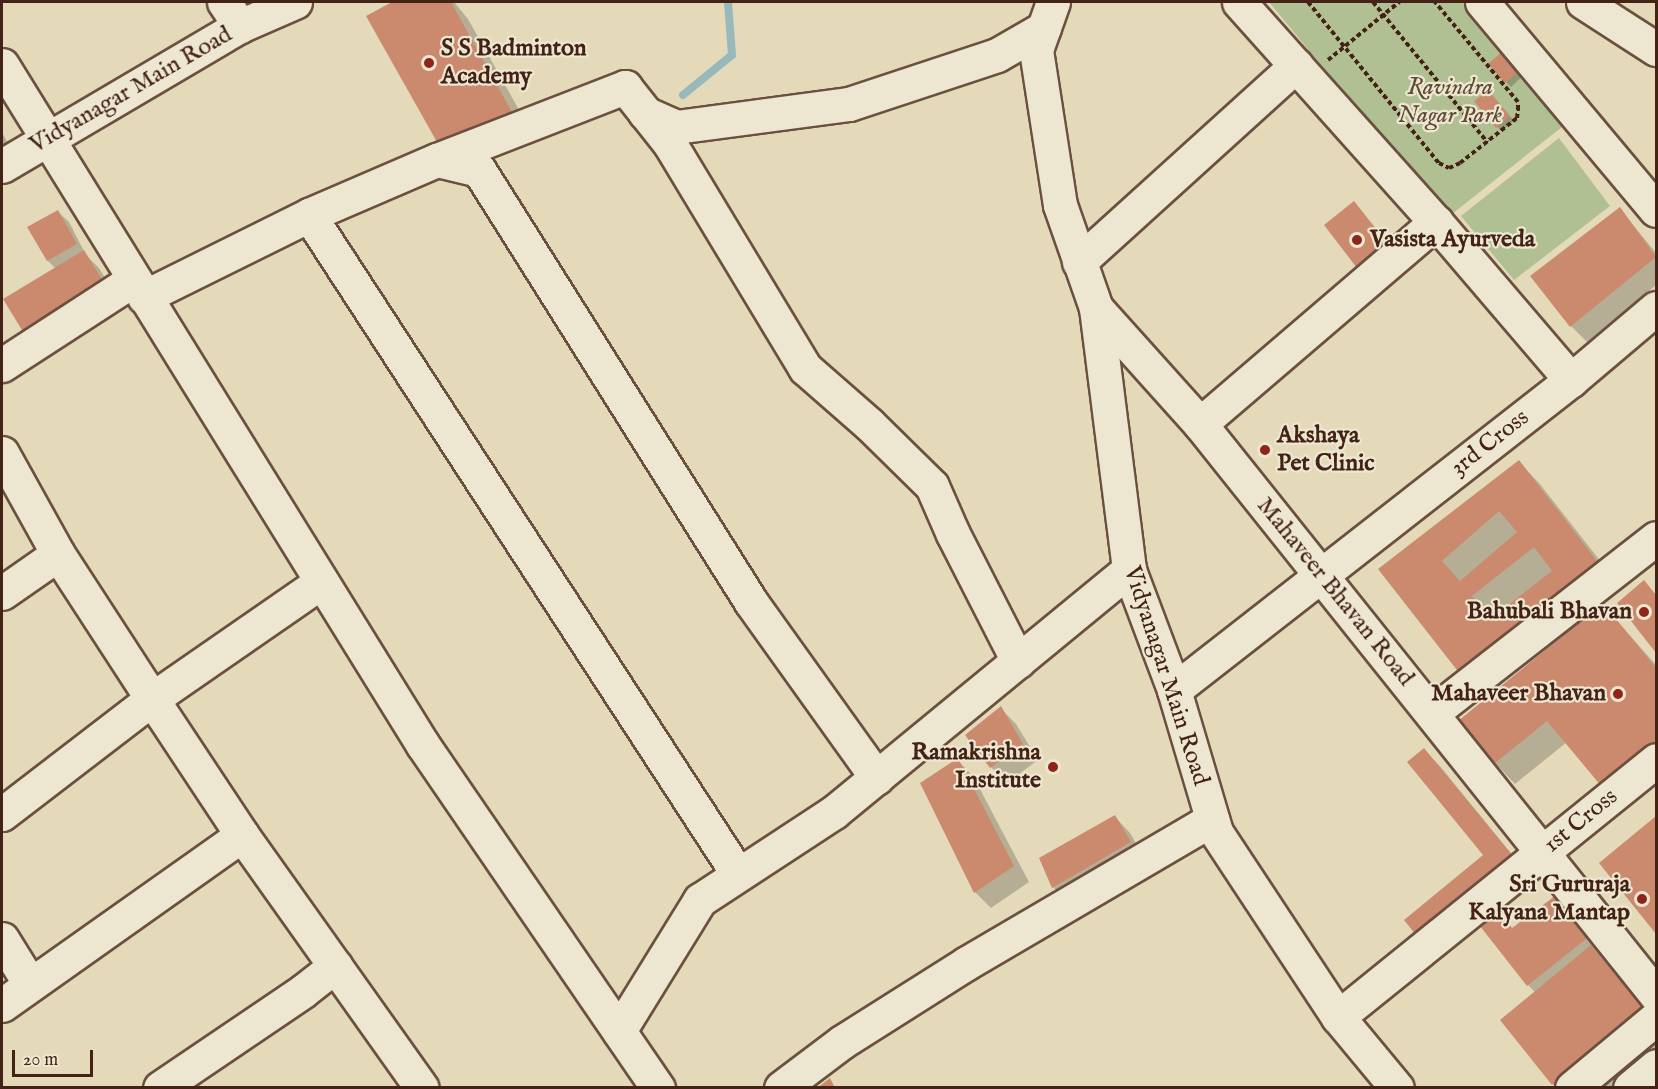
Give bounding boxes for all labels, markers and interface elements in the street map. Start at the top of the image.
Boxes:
street label: Vidyanagar Main Road [25,20,237,160]
place label: S S Badminton Academy [441,35,587,91]
marker: S S Badminton Academy [422,56,436,70]
park label: Ravindra Nagar Park [1398,74,1502,130]
place label: Vasista Ayurveda [1370,226,1535,254]
marker: Vasista Ayurveda [1348,231,1366,249]
street label: 3rd Cross [1445,403,1535,483]
place label: Akshaya Pet Clinic [1277,422,1375,478]
marker: Akshaya Pet Clinic [1258,443,1272,457]
street label: Mahaveer Bhavan Road [1250,492,1420,692]
street label: Vidyanagar Main Road [1117,563,1215,789]
place label: Bahubali Bhavan [1467,598,1632,626]
marker: Bahubali Bhavan [1637,605,1651,619]
place label: Mahaveer Bhavan [1431,680,1606,708]
marker: Mahaveer Bhavan [1611,687,1625,701]
place label: Ramakrishna Institute [911,739,1041,795]
marker: Ramakrishna Institute [1046,760,1060,774]
street label: 1st Cross [1538,783,1624,859]
place label: Sri Gururaja Kalyana Mantap [1468,871,1630,927]
marker: Sri Gururaja Kalyana Mantap [1635,892,1649,906]
scale bar [15,1038,96,1076]
text: 20 m [23,1049,58,1072]

